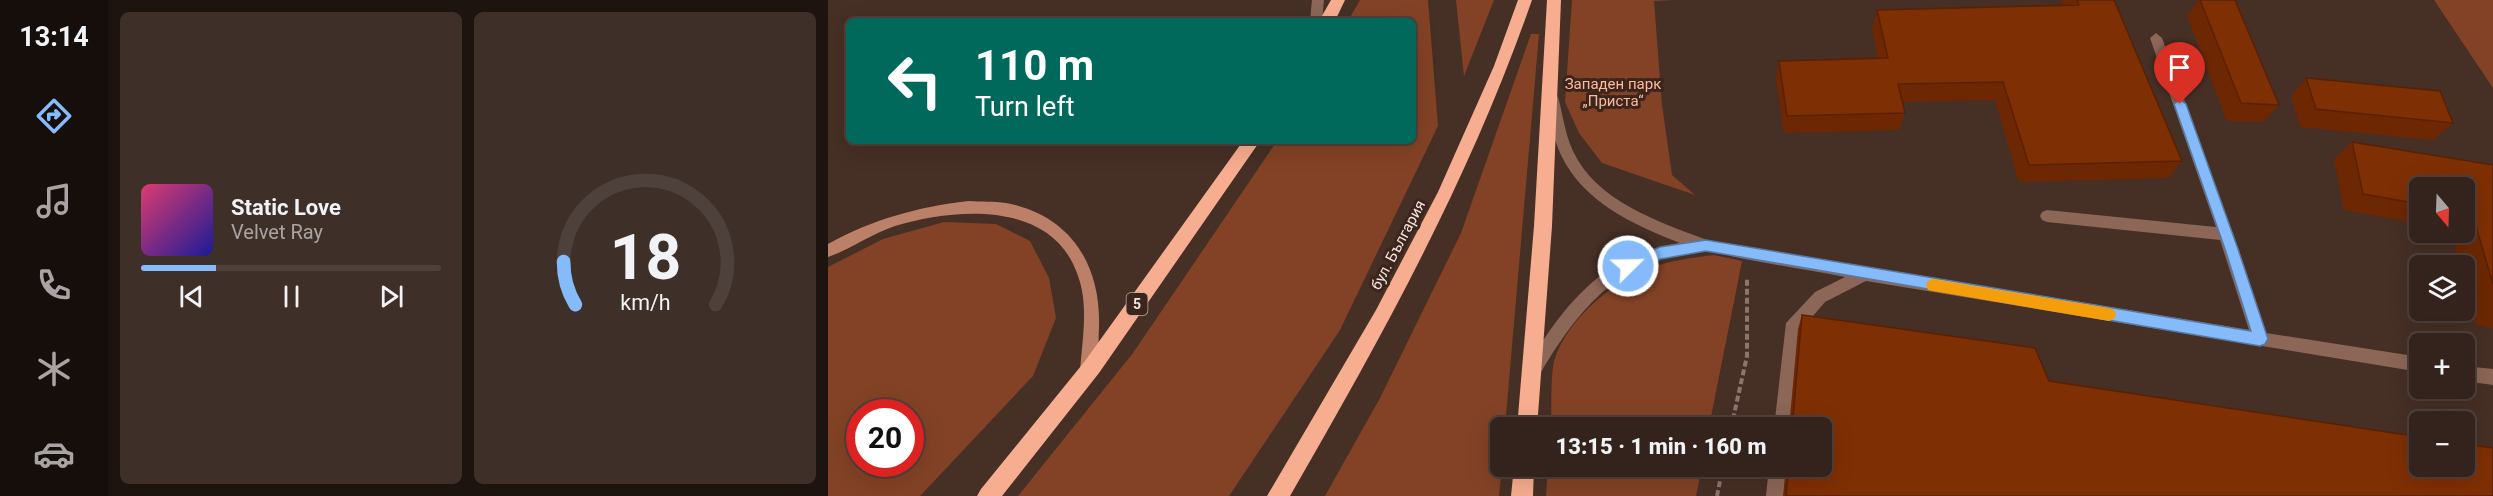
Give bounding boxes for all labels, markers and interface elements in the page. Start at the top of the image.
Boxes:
text: 13:14 [19,21,89,53]
text: 110 m [975,41,1094,90]
icon: left [876,42,954,120]
pin [2154,42,2205,104]
icon: arrive [2163,51,2196,84]
park label: Западен парк „Приста“ [1565,75,1661,110]
text: Turn left [975,91,1075,123]
icon: directions [33,95,75,137]
north arrow [2409,177,2475,243]
map controls [2409,177,2475,477]
icon: music [33,180,75,222]
text: Static Love [231,195,341,220]
street label: бул. България [1367,197,1429,293]
text: Velvet Ray [231,220,323,244]
text: 18 [609,221,681,294]
position arrow [1596,234,1660,298]
button: layers [2409,255,2475,321]
icon: phone [33,264,75,306]
icon: previous [175,280,208,313]
icon: pause [275,280,308,313]
icon: next [375,280,408,313]
text: km/h [620,290,670,315]
road number: 5 [1126,293,1148,315]
button: + [2409,333,2475,399]
icon: climate [33,348,75,390]
speed limit sign: 20 [846,399,924,477]
button: − [2409,411,2475,477]
icon: car [33,433,75,475]
text: 13:15 · 1 min · 160 m [1556,434,1766,459]

